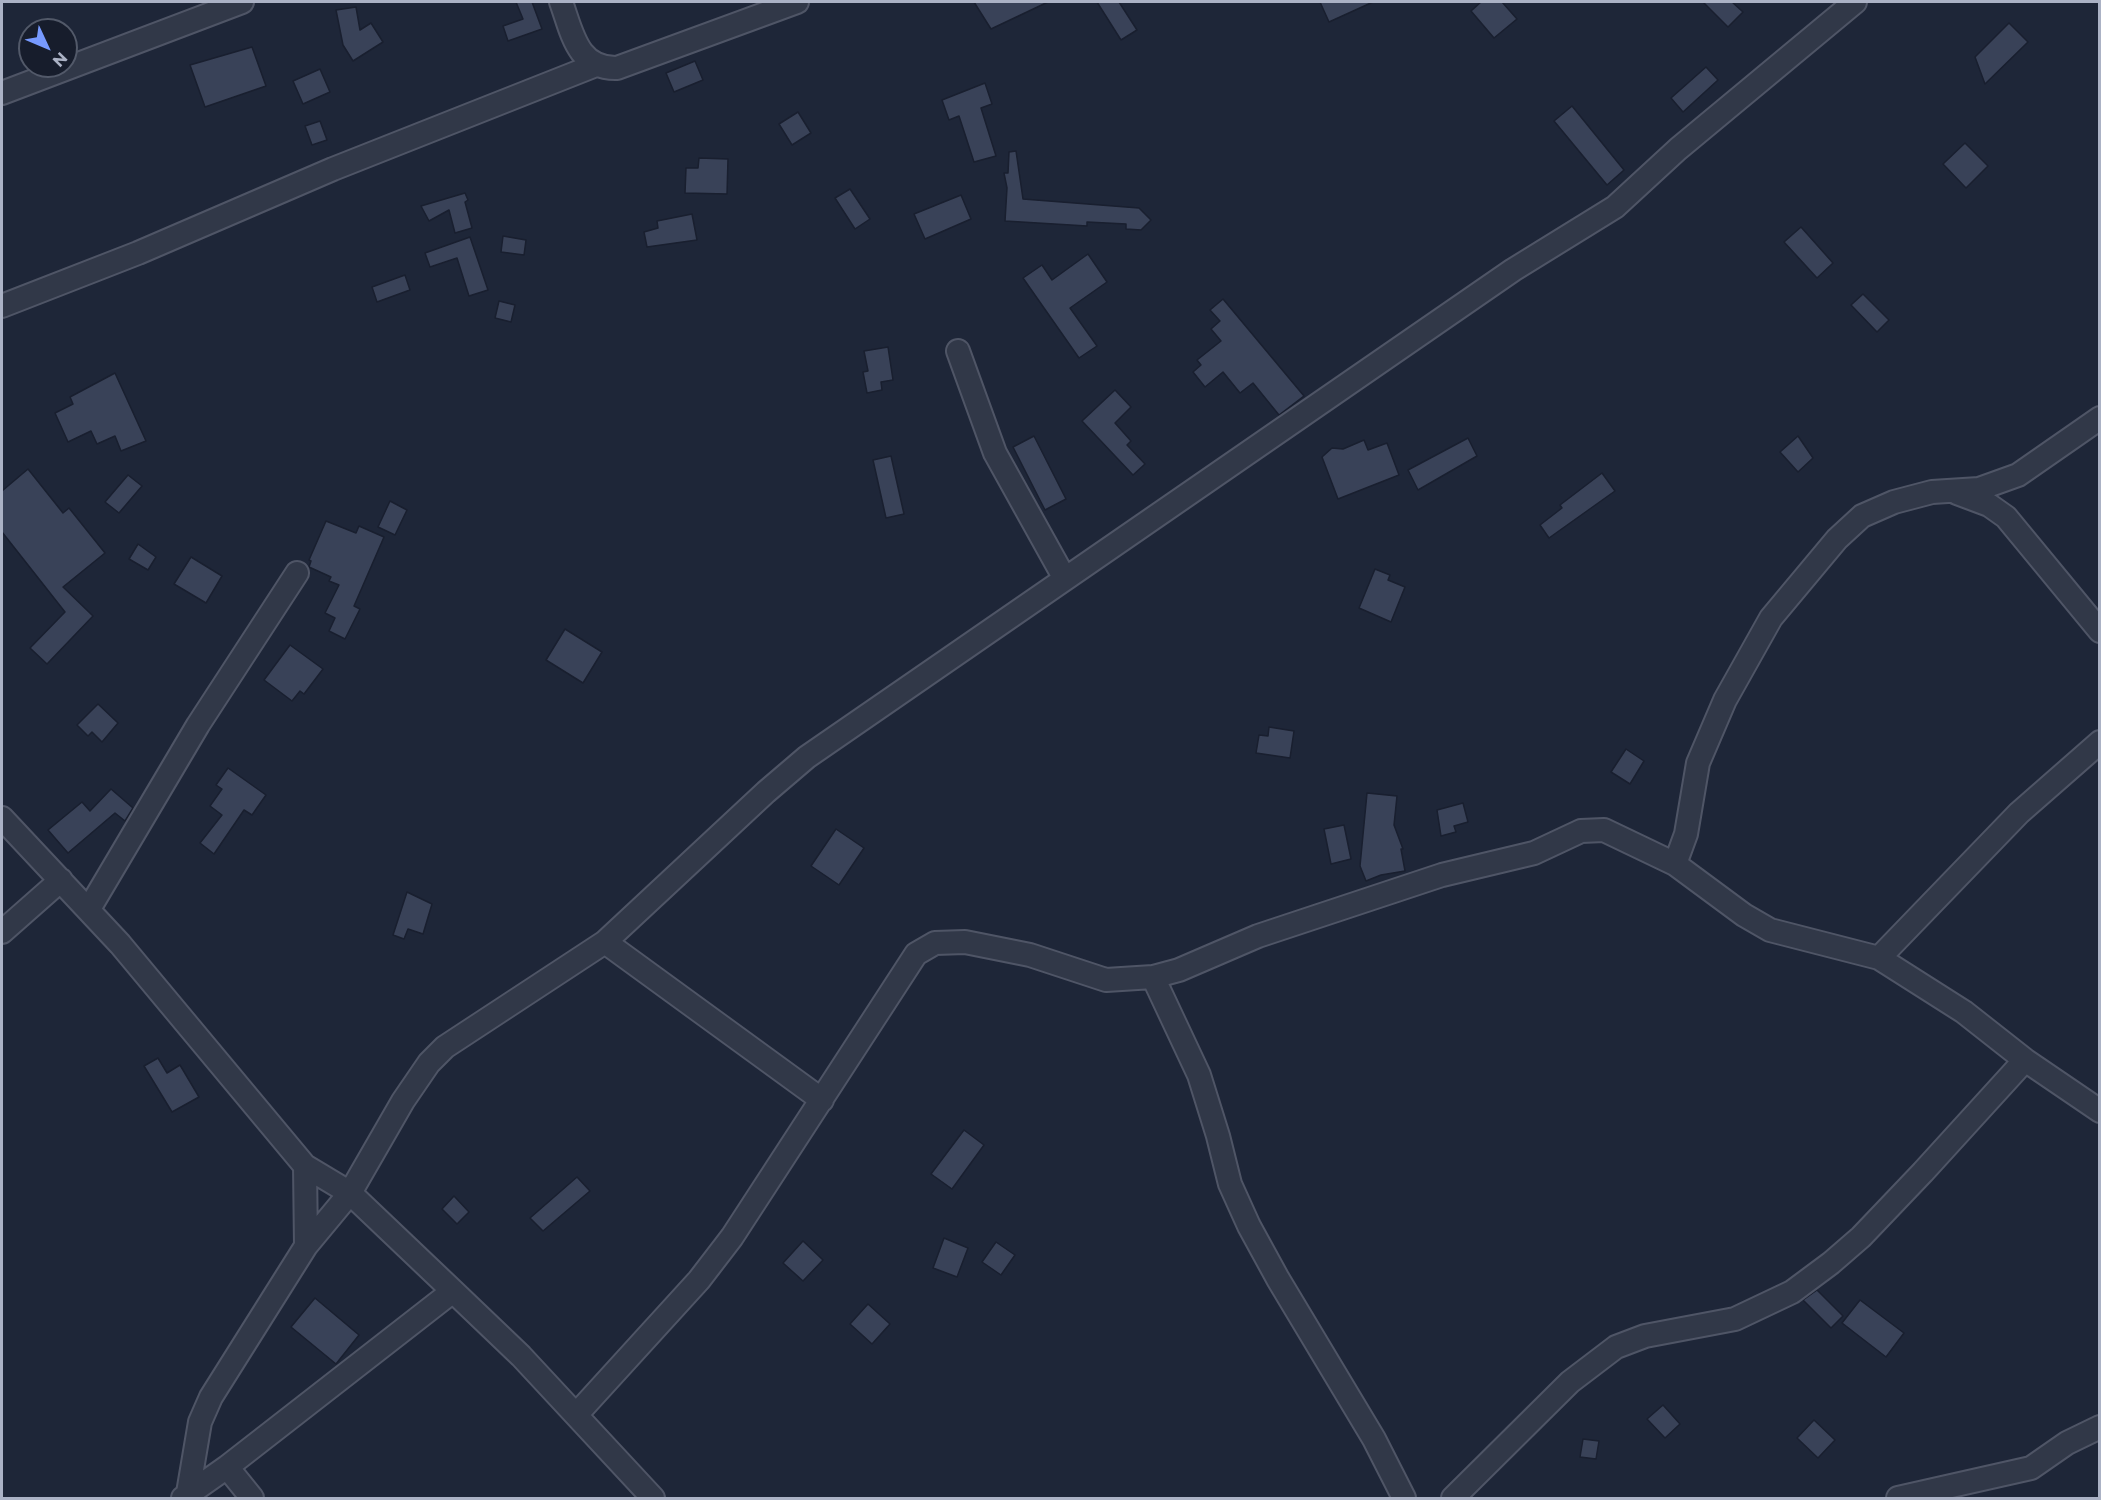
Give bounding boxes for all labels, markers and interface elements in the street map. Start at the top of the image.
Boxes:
north arrow [18,18,78,78]
text: N [49,48,71,71]

